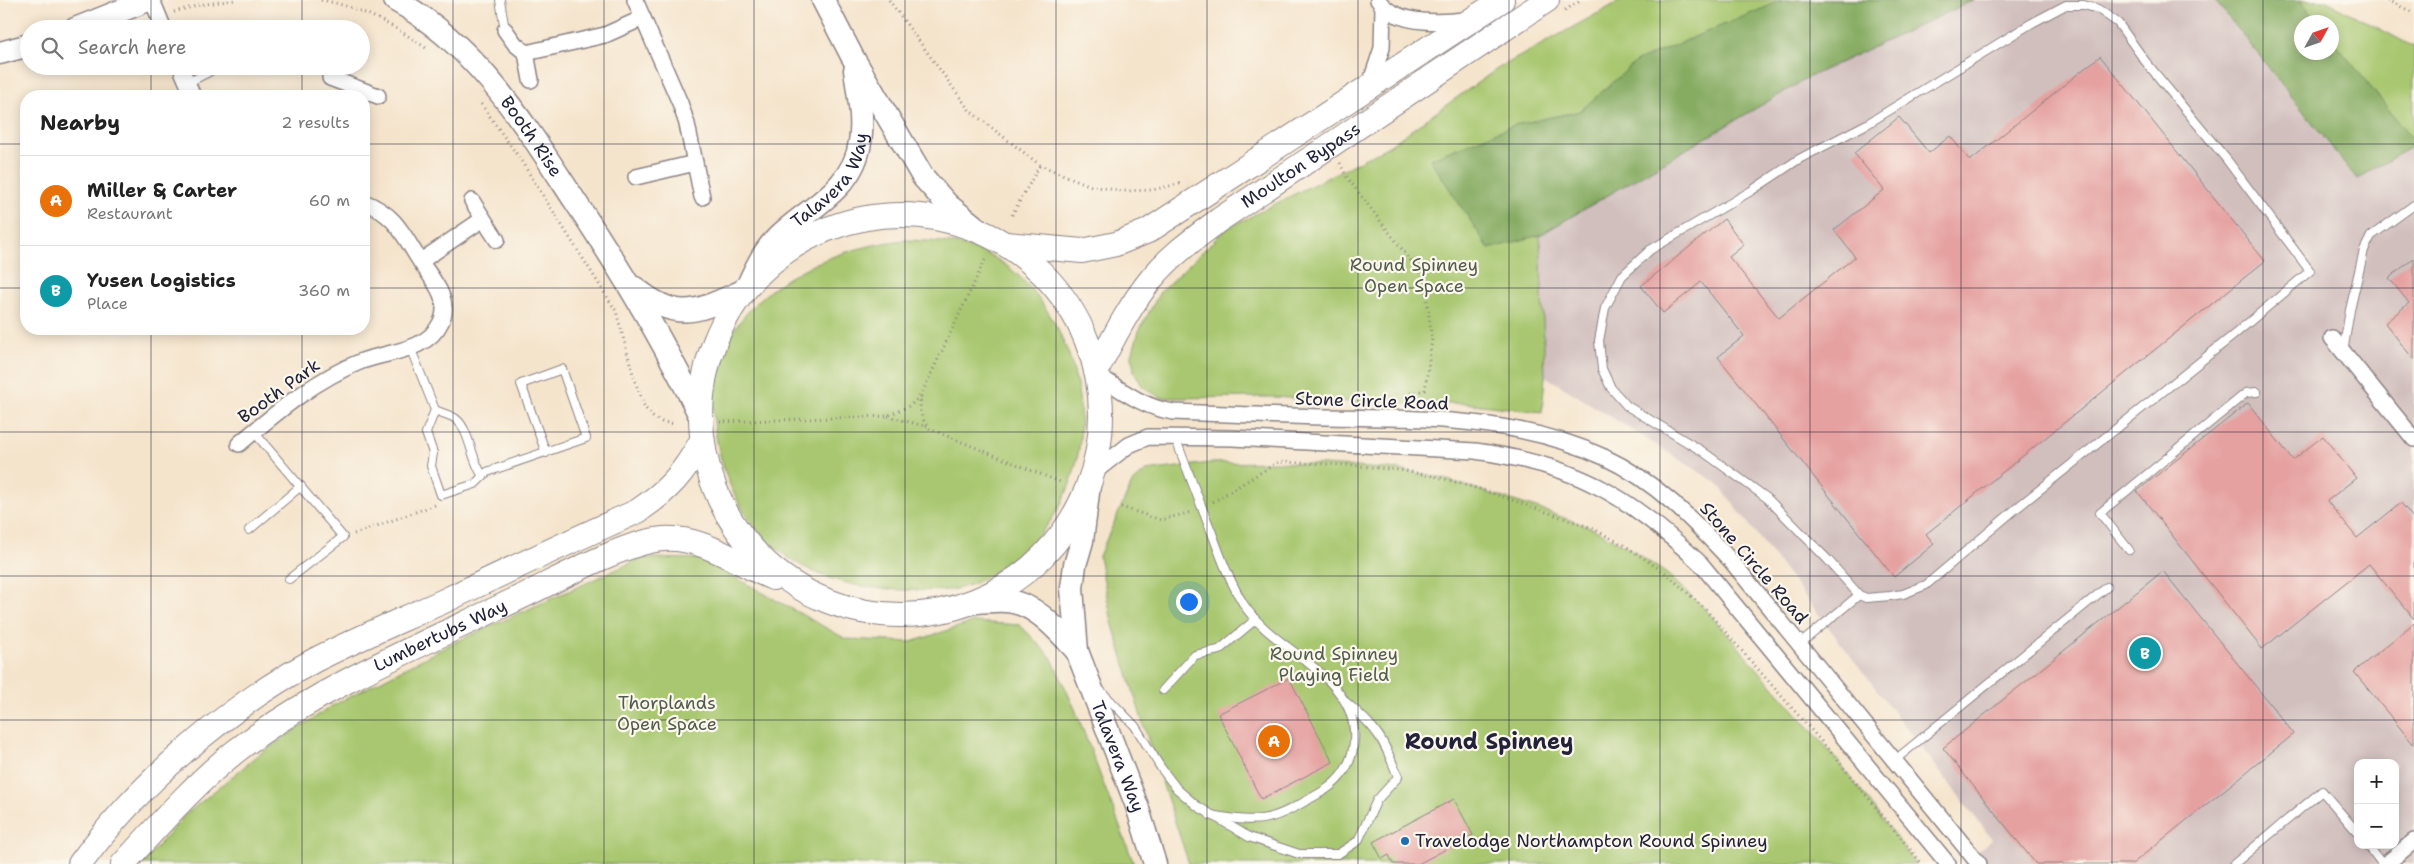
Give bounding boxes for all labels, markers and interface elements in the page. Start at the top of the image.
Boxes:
north arrow [2294,15,2339,60]
search box [20,20,370,75]
icon: search [38,34,66,62]
text: Search here [78,35,187,60]
street label: Booth Rise [495,91,568,182]
text: Nearby [40,109,120,137]
text: 2 results [281,112,350,133]
street label: Moulton Bypass [1236,116,1365,214]
street label: Talavera Way [786,132,873,233]
text: Miller & Carter [87,178,237,203]
text: A [50,190,62,211]
text: 60 m [309,190,350,211]
text: Restaurant [87,203,173,224]
park label: Round Spinney Open Space [1350,253,1478,298]
text: Yusen Logistics [87,268,236,293]
text: B [51,280,61,301]
text: 360 m [298,280,350,301]
text: Place [87,293,128,314]
street label: Booth Park [233,353,325,429]
street label: Stone Circle Road [1295,386,1449,416]
street label: Stone Circle Road [1694,497,1814,629]
your location [1176,589,1202,615]
street label: Lumbertubs Way [370,594,511,677]
pin: B [2129,634,2161,672]
park label: Round Spinney Playing Field [1270,642,1398,687]
park label: Thorplands Open Space [617,691,717,736]
street label: Talavera Way [1085,697,1150,815]
pin: A [1258,722,1290,760]
district label: Round Spinney [1405,727,1573,756]
map controls [2354,759,2399,849]
button: + [2354,759,2399,804]
button: − [2354,804,2399,849]
place label: Travelodge Northampton Round Spinney [1415,829,1767,853]
marker: Travelodge Northampton Round Spinney [1399,835,1411,847]

